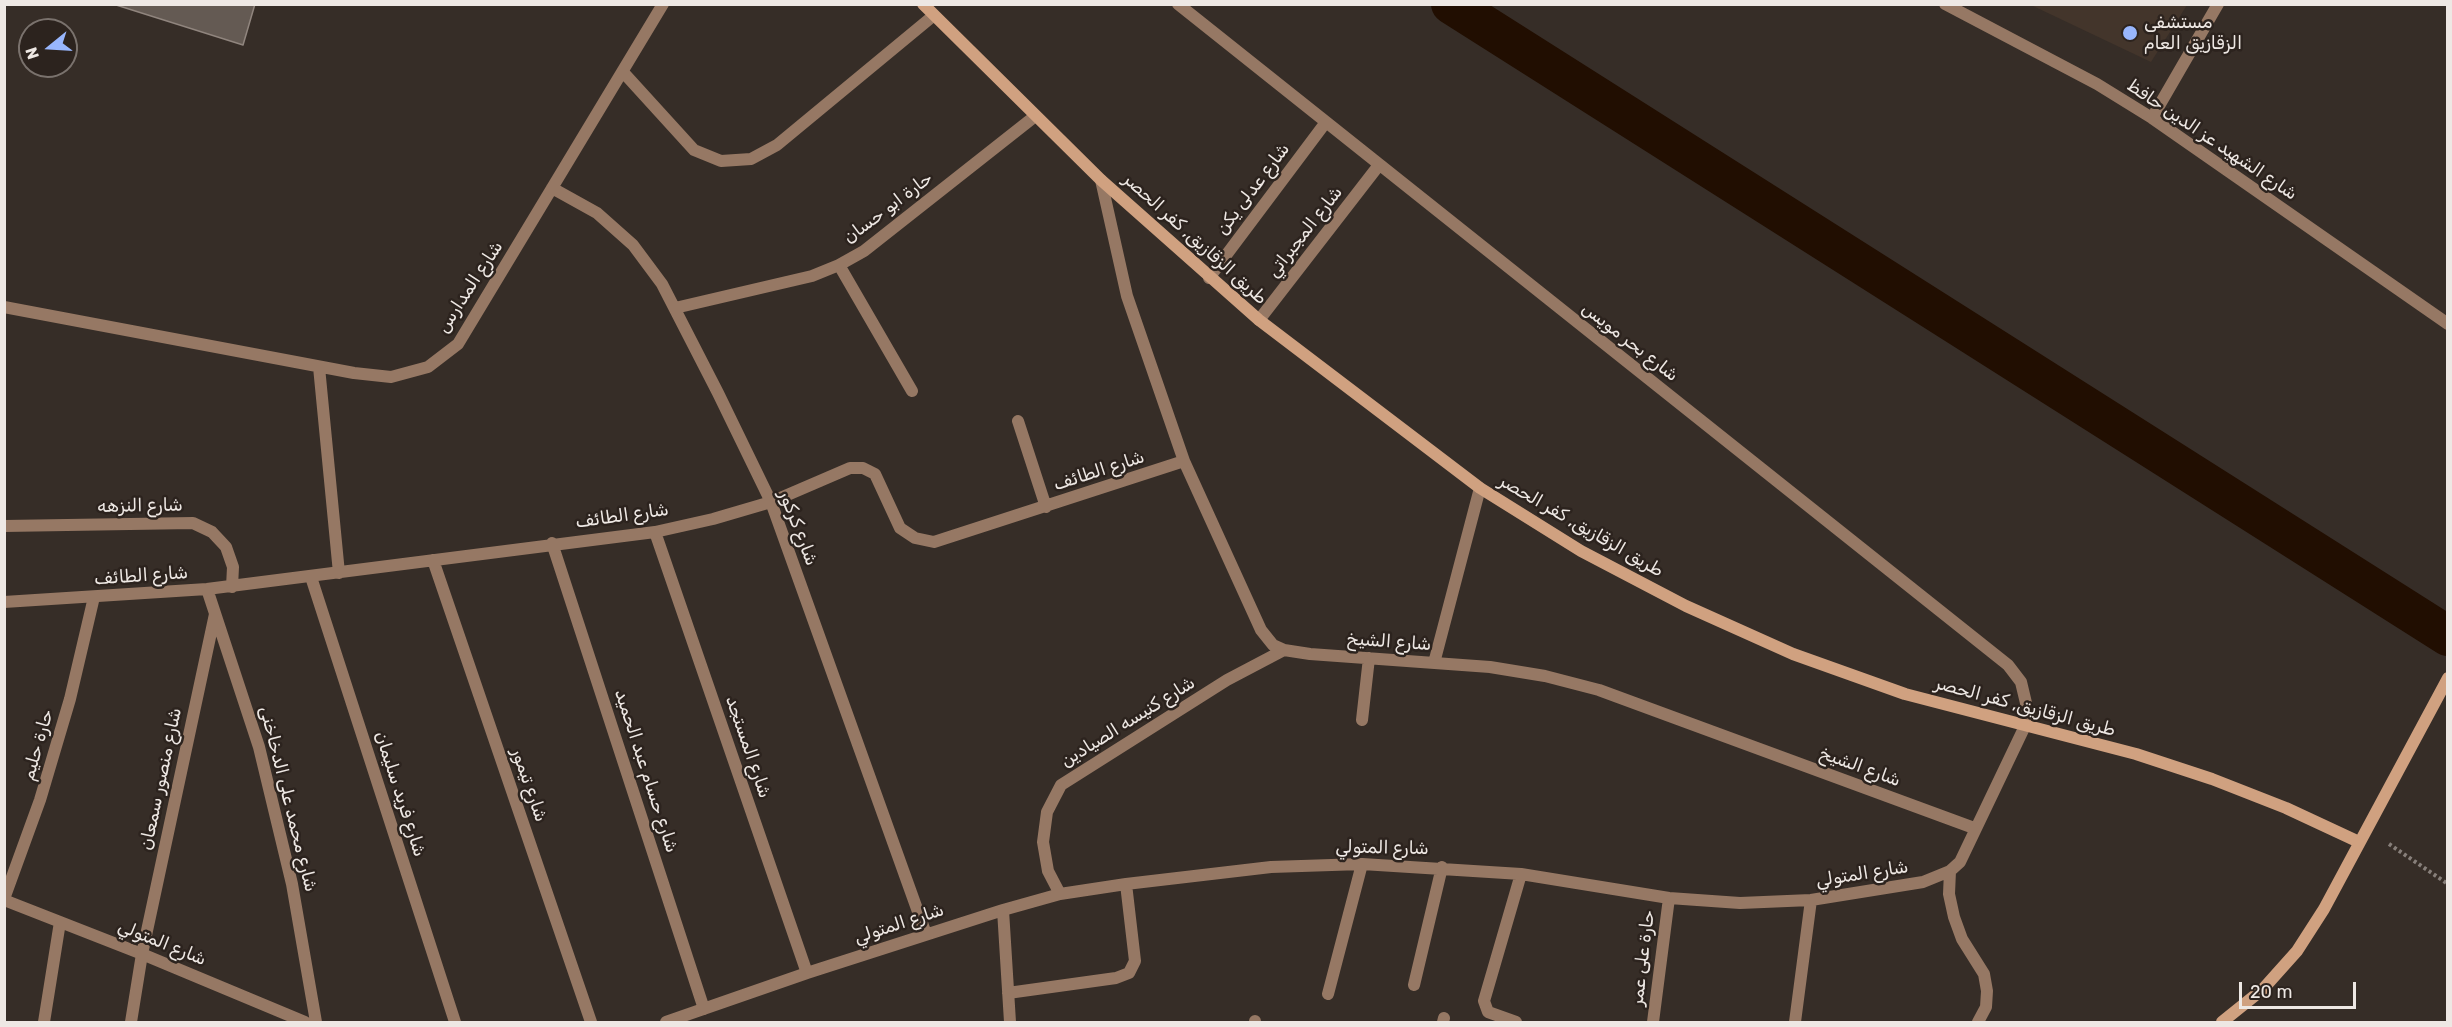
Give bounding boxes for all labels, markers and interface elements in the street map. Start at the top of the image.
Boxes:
place label: مستشفى الزقازيق العام [2144,12,2242,54]
north arrow [18,18,78,78]
marker: مستشفى الزقازيق العام [2121,24,2139,42]
text: N [21,45,43,62]
street label: شارع الشهيد عز الدين حافظ [2123,75,2301,205]
street label: شارع عدلى يكن [1212,139,1294,239]
street label: حارة ابو حسان [839,167,937,249]
street label: طريق الزقازيق, كفر الحصر [1119,169,1271,309]
street label: شارع المجبراتي [1263,182,1347,282]
street label: شارع المدارس [432,237,508,337]
street label: شارع بحر مويس [1577,298,1683,386]
street label: شارع الطائف [1051,446,1147,496]
street label: طريق الزقازيق, كفر الحصر [1495,470,1667,582]
street label: شارع كركور [774,487,822,569]
street label: شارع النزهه [97,494,183,518]
street label: شارع الطائف [574,499,670,533]
street label: شارع الطائف [93,562,189,590]
street label: شارع الشيخ [1346,628,1432,656]
street label: شارع كنيسه الصيادين [1057,672,1199,772]
street label: طريق الزقازيق, كفر الحصر [1932,672,2118,742]
street label: شارع حسام عبد الحميد [609,687,683,855]
street label: شارع المستجد [720,693,776,801]
street label: شارع محمد على الدخاخنى [254,704,322,894]
street label: شارع منصور سمعان [135,706,187,852]
street label: حارة حليم [18,707,58,783]
street label: شارع فريد سليمان [370,729,430,859]
street label: شارع الشيخ [1816,742,1904,792]
street label: شارع تيمور [506,745,552,825]
street label: شارع المتولي [1335,836,1429,860]
street label: شارع المتولي [1814,856,1910,892]
street label: شارع المتولي [851,899,947,949]
street label: حارة على عمر [1626,909,1660,1007]
street label: شارع المتولي [115,915,209,971]
scale bar [2242,970,2359,1008]
text: 20 m [2250,981,2292,1003]

